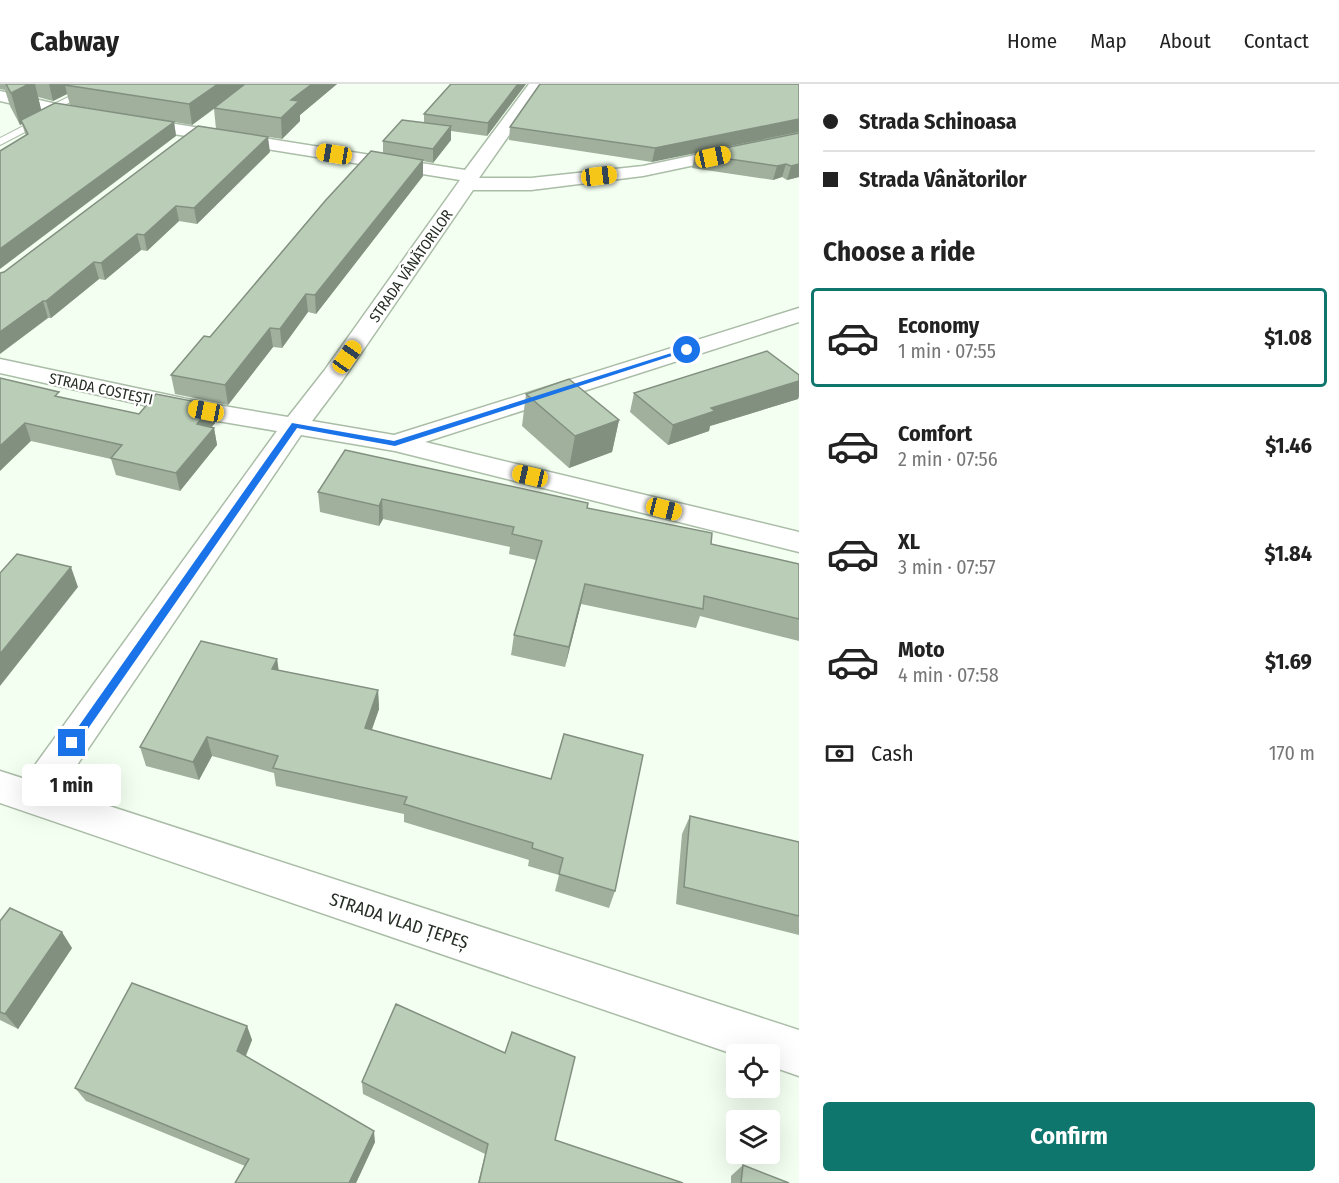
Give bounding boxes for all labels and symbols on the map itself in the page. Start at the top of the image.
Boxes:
car [315,142,353,166]
car [694,144,732,170]
car [580,165,618,187]
street label: STRADA VÂNĂTORILOR [365,206,457,326]
route start [673,336,700,363]
car [329,337,365,377]
street label: STRADA COSTEȘTI [47,369,155,410]
car [187,399,225,423]
car [510,463,550,489]
car [644,496,684,522]
route end [58,729,85,756]
callout: 1 min [22,764,122,806]
street label: STRADA VLAD ȚEPEȘ [327,888,471,954]

